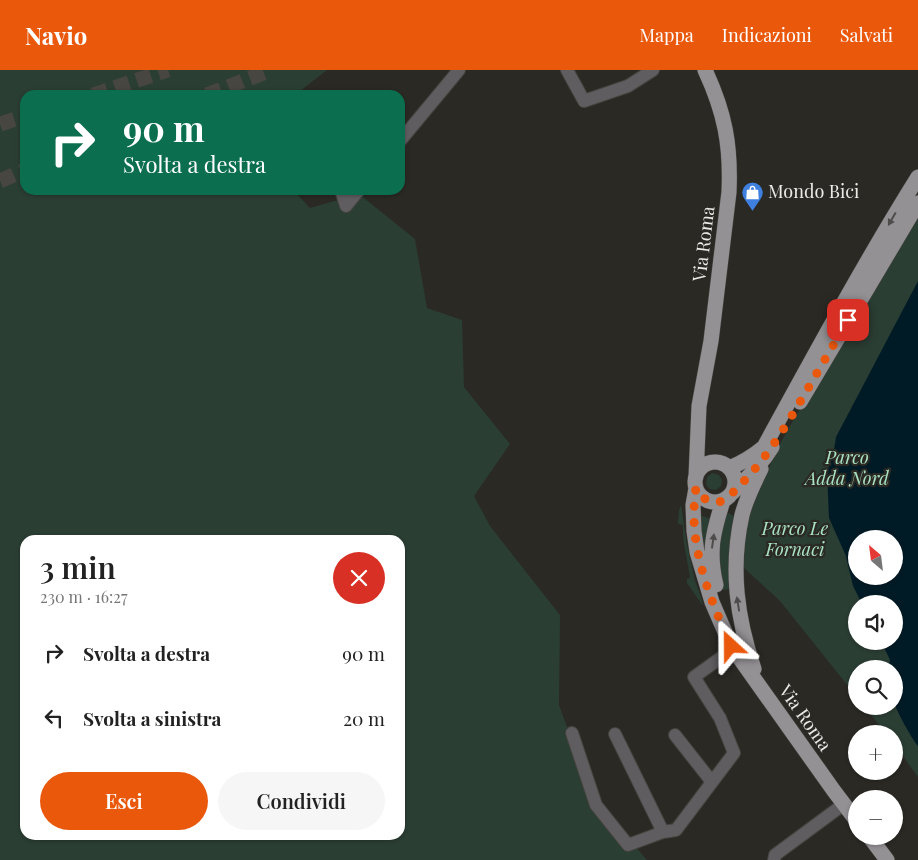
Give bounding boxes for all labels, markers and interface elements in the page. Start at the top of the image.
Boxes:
text: Navio [25,19,87,51]
text: Mappa [639,23,694,47]
text: Indicazioni [722,23,812,47]
text: Salvati [840,23,893,47]
text: 90 m [123,104,205,151]
icon: right [40,110,105,175]
text: Svolta a destra [123,149,266,179]
place label: Mondo Bici [768,179,859,203]
shop icon: Mondo Bici [740,180,764,211]
street label: Via Roma [686,205,720,284]
one-way arrow [888,212,897,225]
pin [827,299,869,341]
icon: arrive [834,306,862,334]
park label: Parco Adda Nord [803,445,890,490]
park label: Parco Le Fornaci [761,516,829,561]
north arrow [848,530,902,585]
map controls [848,530,903,845]
one-way arrow [709,533,717,549]
text: 3 min [40,547,116,587]
button: close [333,552,385,604]
text: 230 m · 16:27 [40,586,127,607]
button: sound [848,595,903,650]
one-way arrow [734,596,742,612]
position arrow [704,619,756,671]
icon: right [40,639,68,667]
text: Svolta a destra [83,640,210,666]
text: 90 m [342,640,385,666]
button: search [848,660,903,715]
street label: Via Roma [774,679,837,755]
icon: left [40,704,68,732]
text: Svolta a sinistra [83,705,221,731]
text: 20 m [343,705,385,731]
button: + [848,725,903,780]
button: Esci [40,772,208,830]
button: Condividi [218,772,385,830]
button: − [848,790,903,845]

